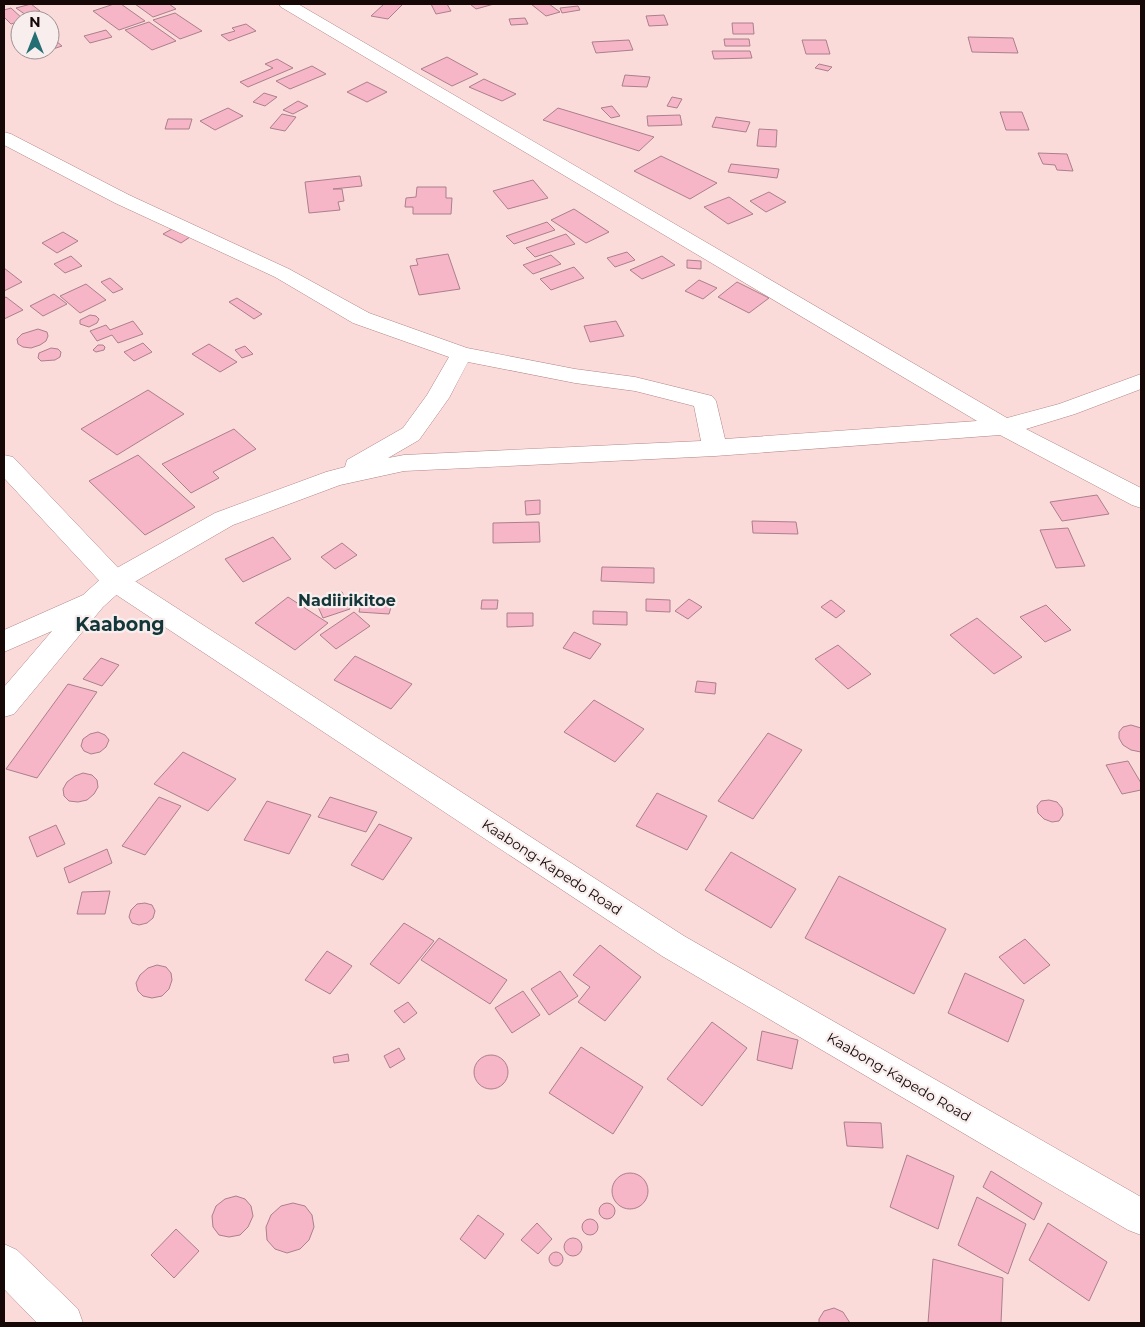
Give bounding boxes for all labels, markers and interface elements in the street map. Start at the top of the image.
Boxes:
north arrow [10,10,60,60]
text: N [29,13,41,31]
district label: Nadiirikitoe [298,591,396,610]
district label: Kaabong [75,613,165,636]
street label: Kaabong-Kapedo Road [479,815,625,919]
street label: Kaabong-Kapedo Road [824,1028,974,1126]

